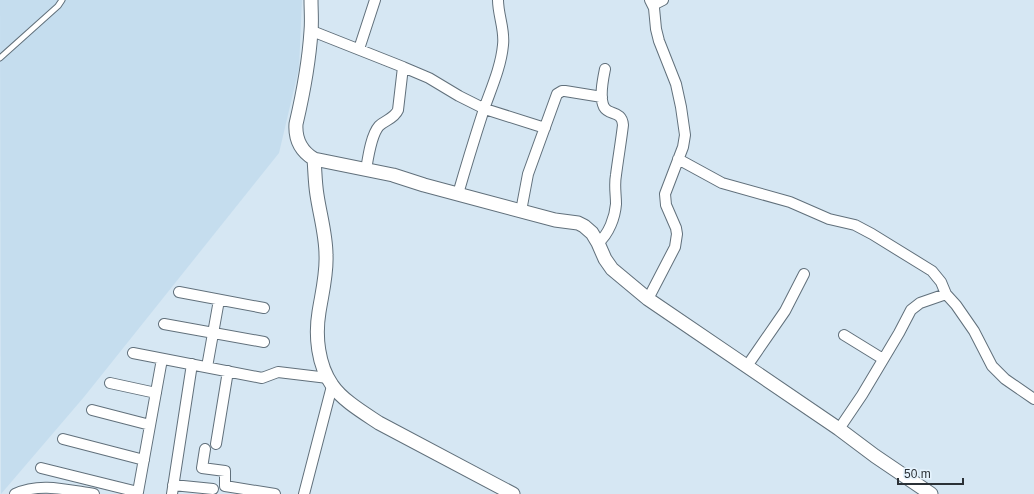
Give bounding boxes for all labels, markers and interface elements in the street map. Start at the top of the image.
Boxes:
scale bar [898,460,963,486]
text: 50 m [904,467,931,481]

